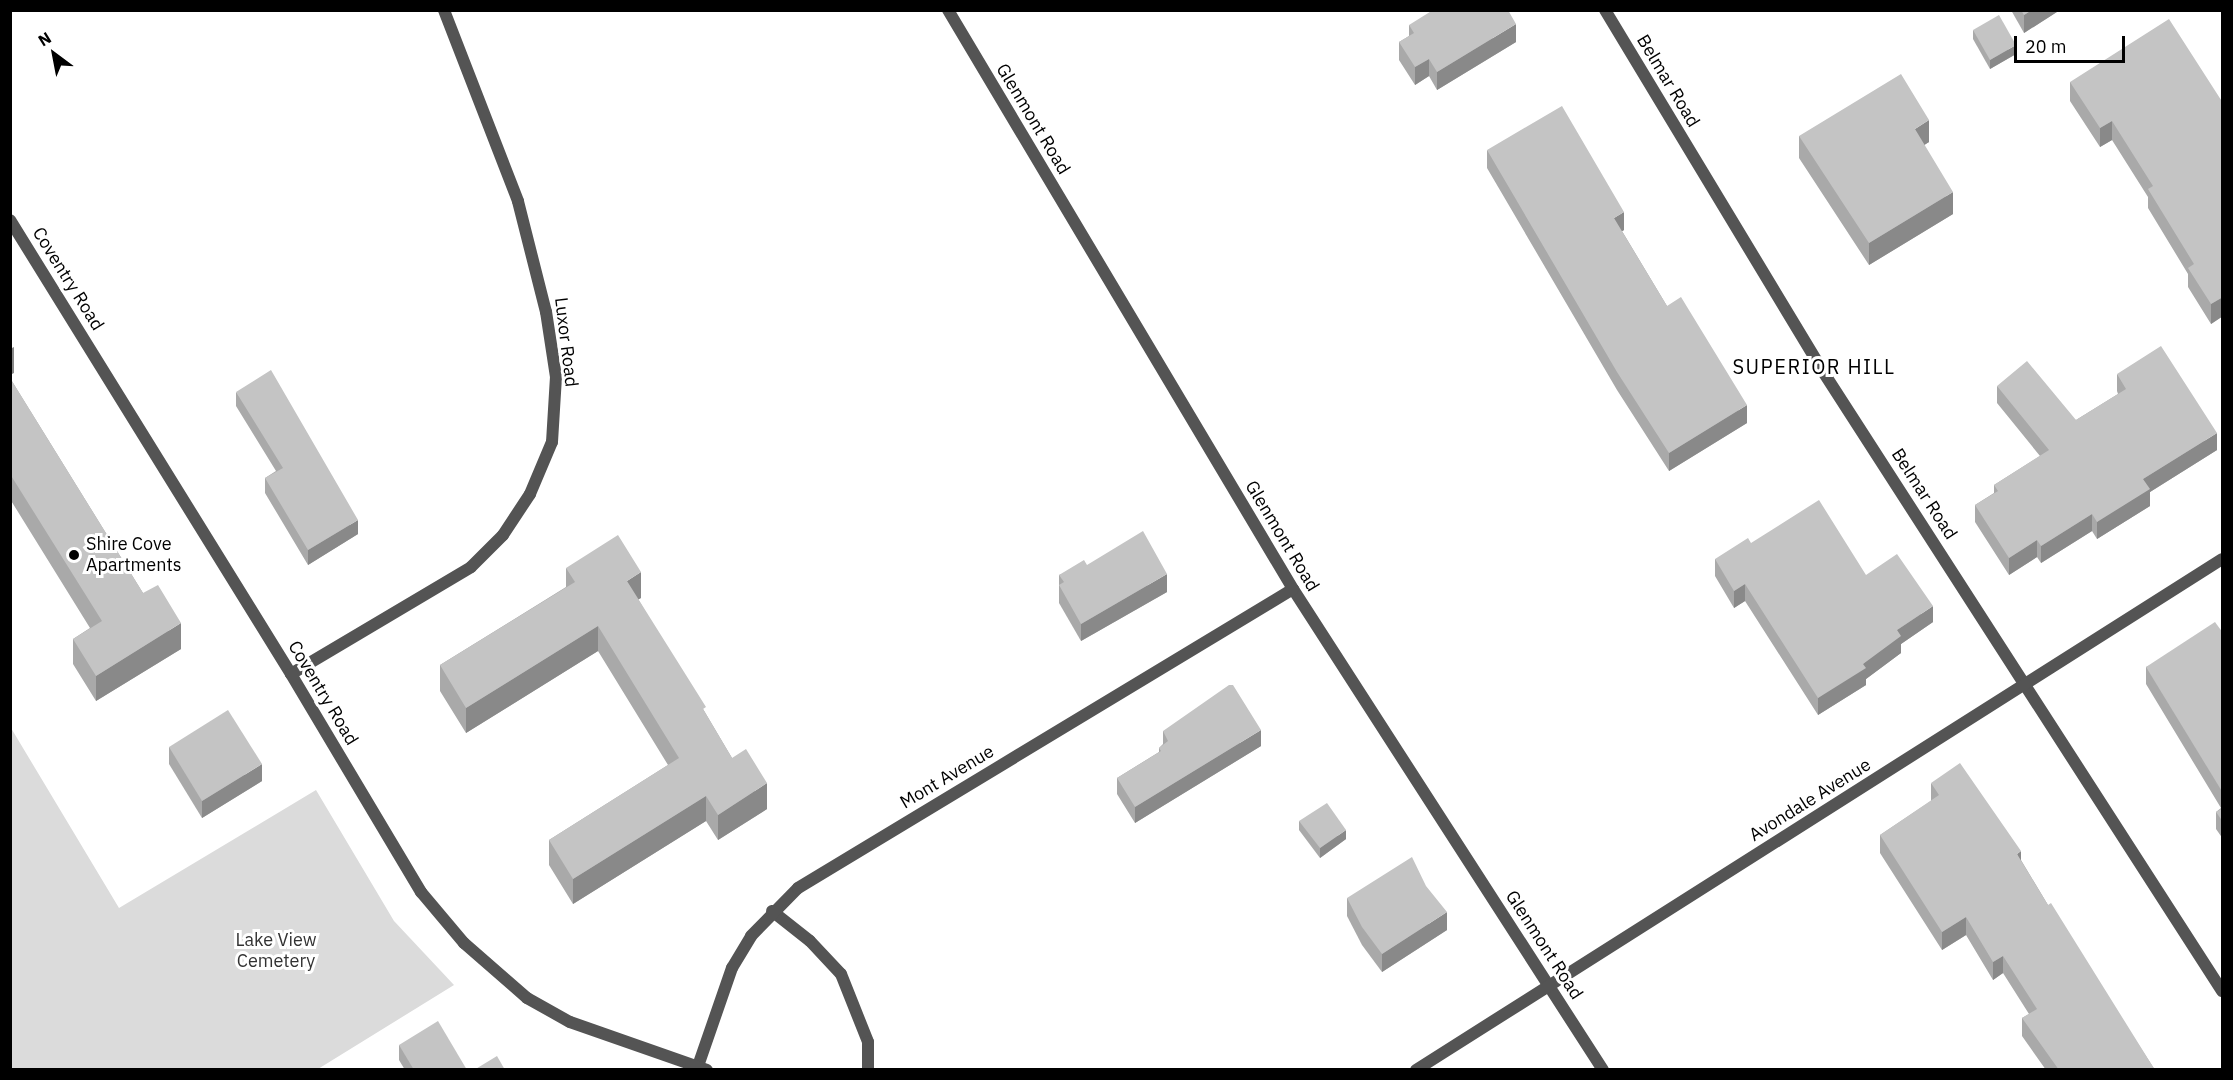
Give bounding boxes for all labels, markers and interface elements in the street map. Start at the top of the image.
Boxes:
north arrow [24,24,84,84]
scale bar [2017,24,2128,62]
text: N [34,27,55,50]
street label: Belmar Road [1632,31,1704,131]
text: 20 m [2025,35,2067,58]
street label: Glenmont Road [991,60,1075,178]
street label: Coventry Road [28,223,108,335]
street label: Luxor Road [550,296,582,388]
district label: SUPERIOR HILL [1732,354,1896,378]
street label: Belmar Road [1887,444,1961,544]
street label: Glenmont Road [1240,477,1324,595]
place label: Shire Cove Apartments [86,534,181,576]
marker: Shire Cove Apartments [67,548,81,562]
street label: Coventry Road [283,637,363,749]
street label: Mont Avenue [896,741,998,813]
street label: Avondale Avenue [1745,754,1875,846]
street label: Glenmont Road [1501,887,1587,1003]
park label: Lake View Cemetery [236,930,316,972]

